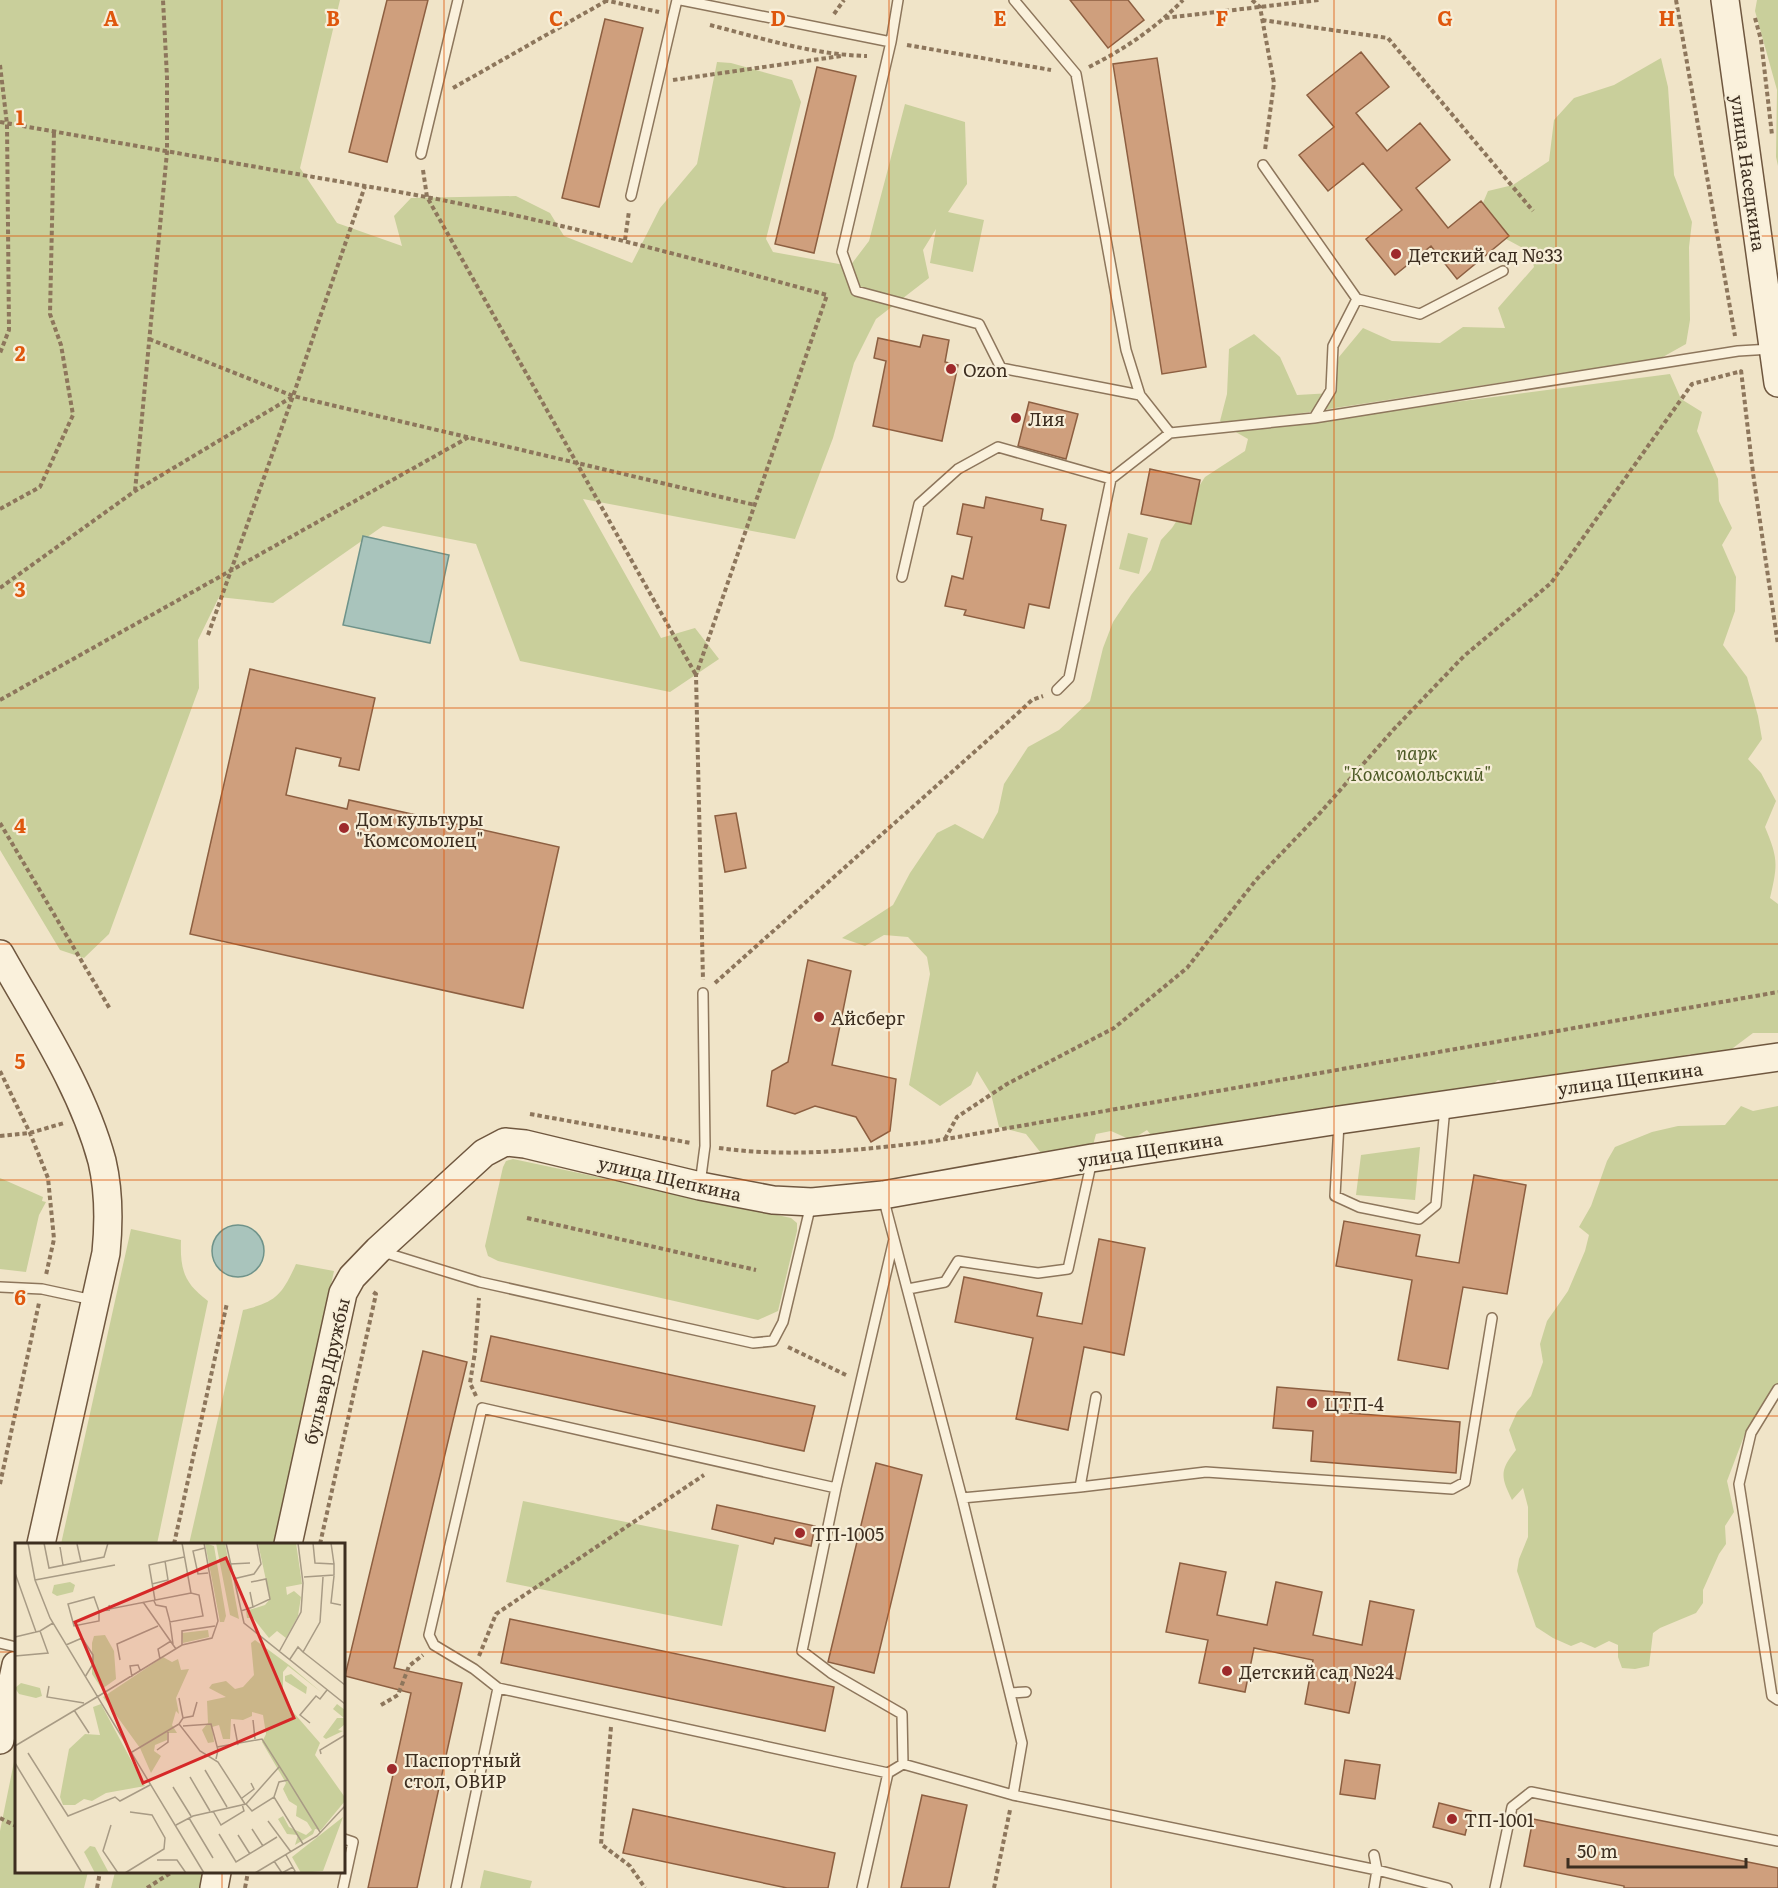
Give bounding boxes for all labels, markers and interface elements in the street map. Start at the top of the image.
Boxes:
text: A [103,2,119,32]
text: B [326,2,340,32]
text: C [549,2,563,32]
text: D [770,2,786,32]
text: E [993,2,1007,32]
text: F [1216,2,1229,32]
text: G [1437,2,1453,32]
text: H [1659,2,1675,32]
street label: улица Наседкина [1725,93,1773,253]
text: 1 [16,101,24,131]
place label: Детский сад №33 [1408,241,1563,268]
marker: Детский сад №33 [1389,247,1403,261]
text: 2 [15,337,26,367]
place label: Ozon [963,356,1008,383]
marker: Ozon [944,362,958,376]
place label: Лия [1028,405,1065,432]
marker: Лия [1009,411,1023,425]
text: 3 [14,573,26,603]
park label: парк "Комсомольский" [1343,739,1491,787]
place label: Дом культуры "Комсомолец" [356,805,484,853]
text: 4 [14,809,26,839]
marker: Дом культуры "Комсомолец" [337,821,351,835]
place label: Айсберг [831,1004,905,1031]
marker: Айсберг [812,1010,826,1024]
text: 5 [15,1045,26,1075]
street label: улица Щепкина [1556,1054,1705,1102]
street label: улица Щепкина [1076,1124,1225,1174]
street label: улица Щепкина [596,1148,745,1208]
text: 6 [14,1281,26,1311]
street label: бульвар Дружбы [296,1295,356,1447]
place label: ЦТП-4 [1324,1390,1384,1417]
marker: ЦТП-4 [1305,1396,1319,1410]
place label: ТП-1005 [812,1520,884,1547]
marker: ТП-1005 [793,1526,807,1540]
inset map [15,1543,345,1873]
place label: Детский сад №24 [1239,1658,1394,1685]
marker: Детский сад №24 [1220,1664,1234,1678]
place label: Паспортный стол, ОВИР [404,1746,521,1794]
marker: Паспортный стол, ОВИР [385,1762,399,1776]
place label: ТП-1001 [1464,1806,1534,1833]
marker: ТП-1001 [1445,1812,1459,1826]
scale bar [1568,1831,1746,1869]
text: 50 m [1577,1837,1618,1864]

